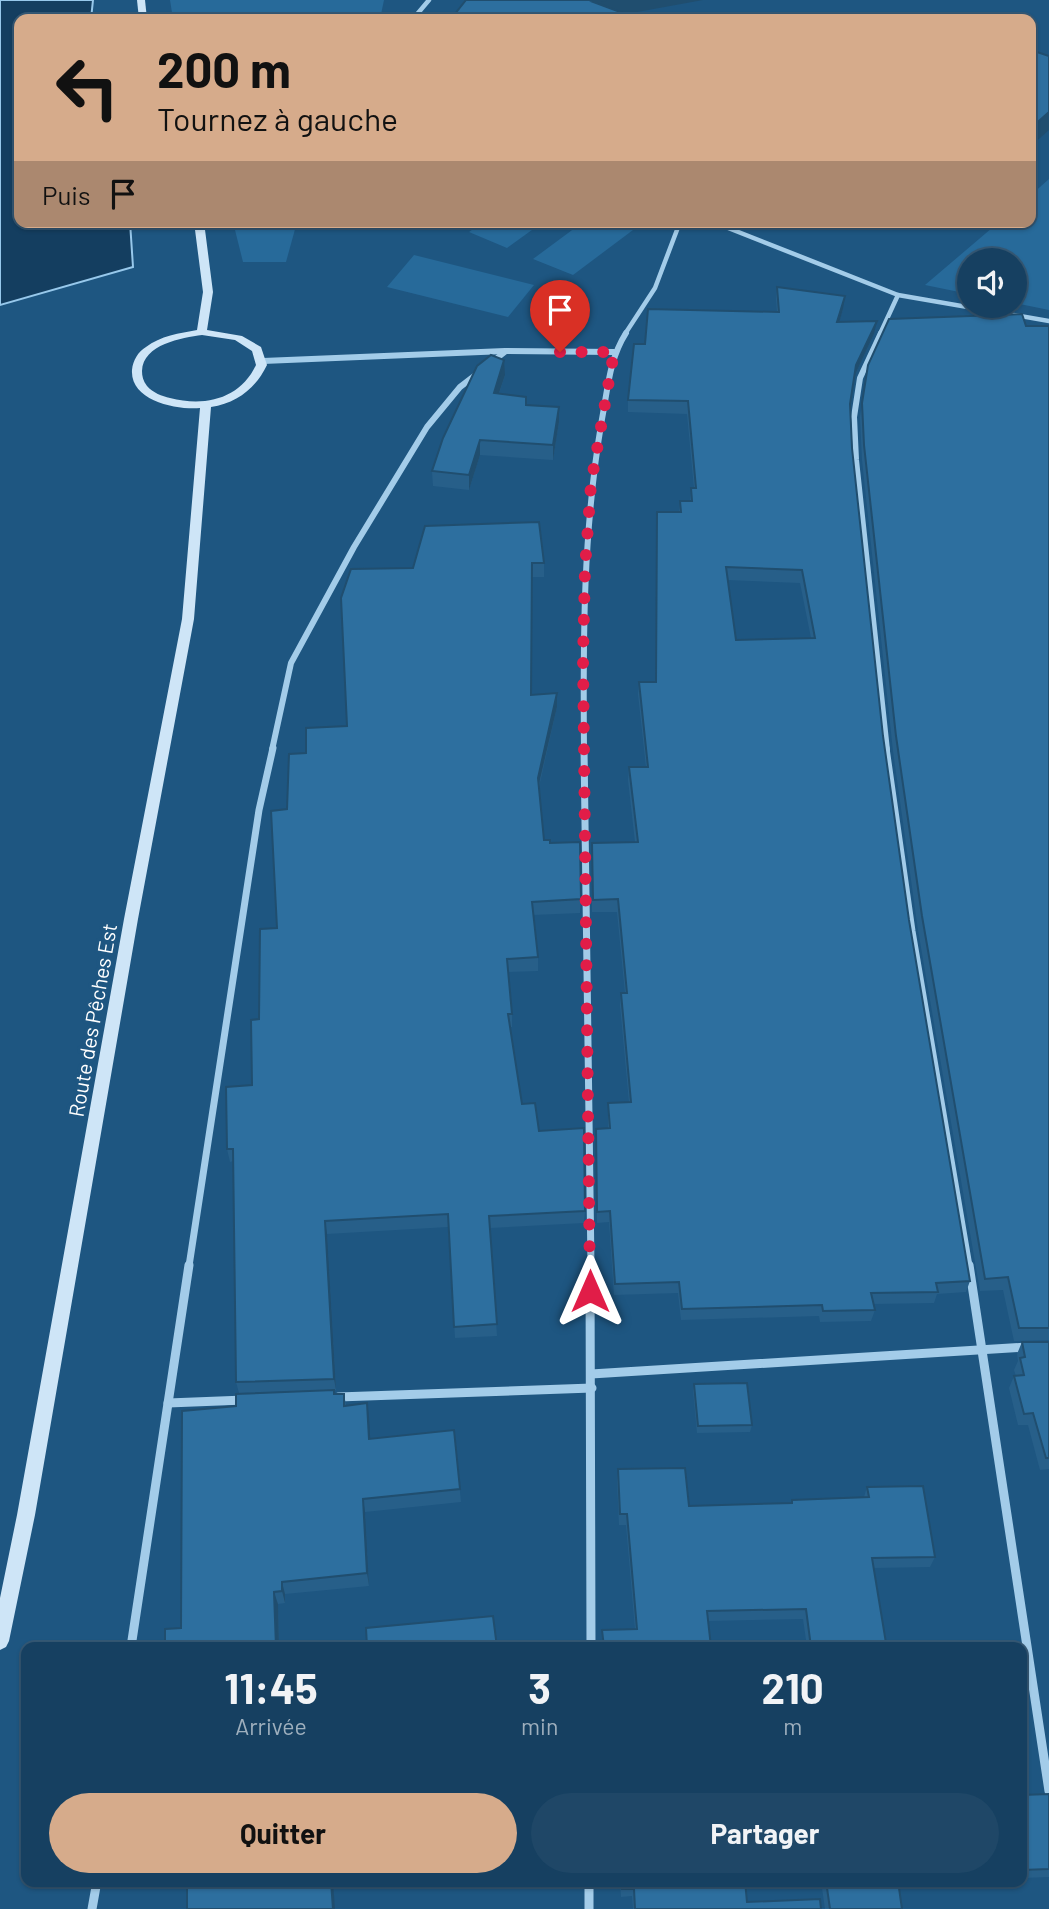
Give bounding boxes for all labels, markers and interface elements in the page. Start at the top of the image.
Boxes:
text: 200 m [157,39,291,98]
icon: left [42,42,133,133]
text: Tournez à gauche [157,99,398,137]
icon: arrive [104,175,142,213]
text: Puis [42,179,90,210]
map controls [957,248,1027,318]
button: sound [957,248,1027,318]
pin [530,280,590,352]
icon: arrive [541,291,579,329]
street label: Route des Pêches Est [63,921,121,1119]
position arrow [553,1254,627,1328]
text: 11:45 [224,1662,318,1712]
text: 3 [528,1662,551,1712]
text: 210 [762,1662,824,1712]
text: Arrivée [235,1712,307,1740]
text: min [521,1712,558,1740]
text: m [783,1712,802,1740]
button: Quitter [49,1793,517,1873]
button: Partager [531,1793,999,1873]

